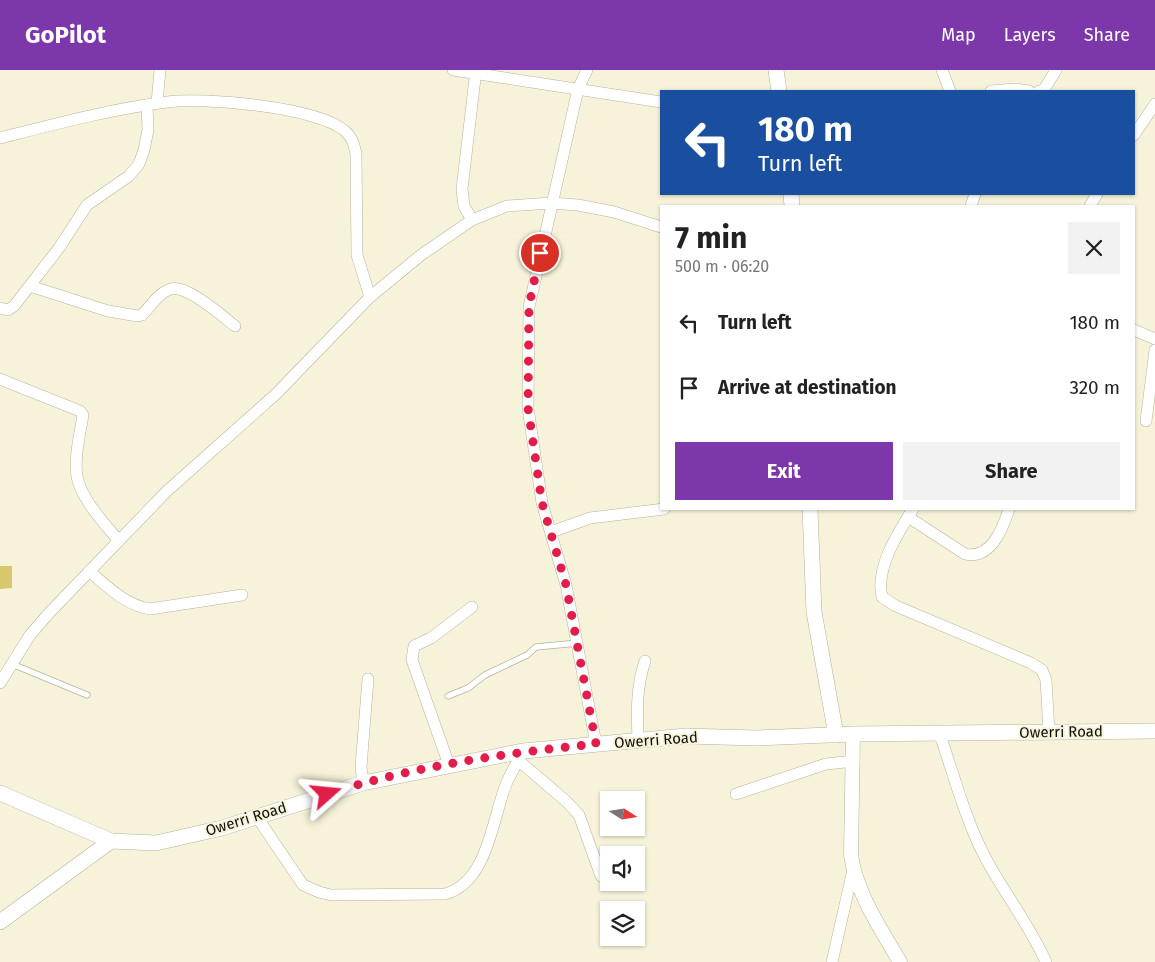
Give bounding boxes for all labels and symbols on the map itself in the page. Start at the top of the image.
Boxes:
pin [519,232,561,274]
street label: Owerri Road [1019,722,1103,742]
street label: Owerri Road [614,728,698,752]
position arrow [300,767,352,819]
north arrow [600,791,645,836]
street label: Owerri Road [203,798,289,840]

